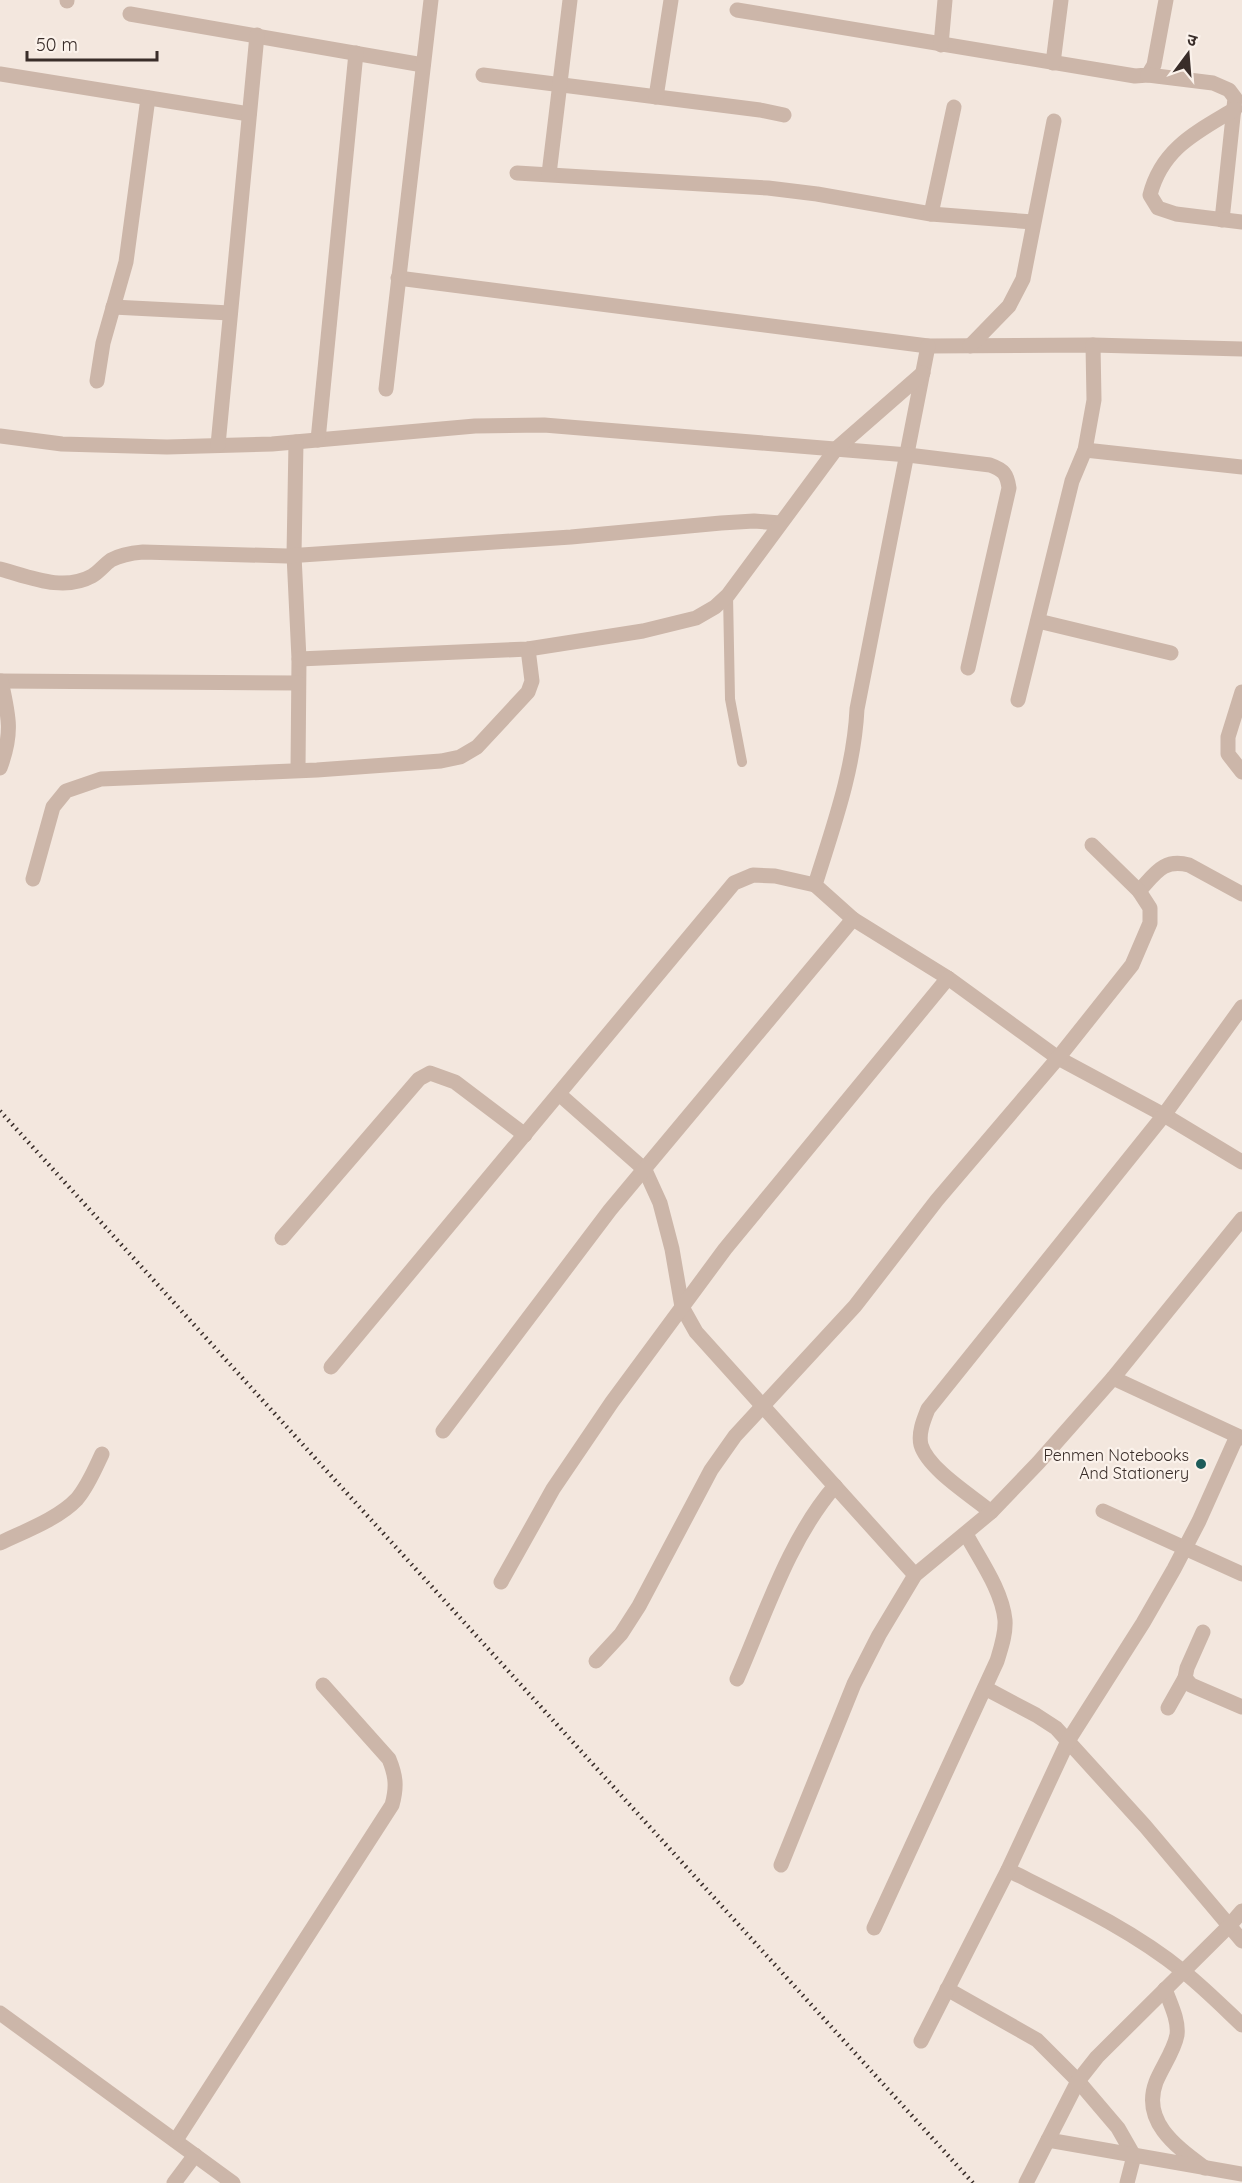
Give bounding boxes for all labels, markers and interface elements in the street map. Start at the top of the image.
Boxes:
scale bar [27,24,158,62]
north arrow [1158,24,1218,84]
text: उ [1185,29,1200,51]
text: 50 m [36,33,78,56]
place label: Penmen Notebooks And Stationery [1043,1445,1189,1483]
marker: Penmen Notebooks And Stationery [1194,1457,1208,1471]

